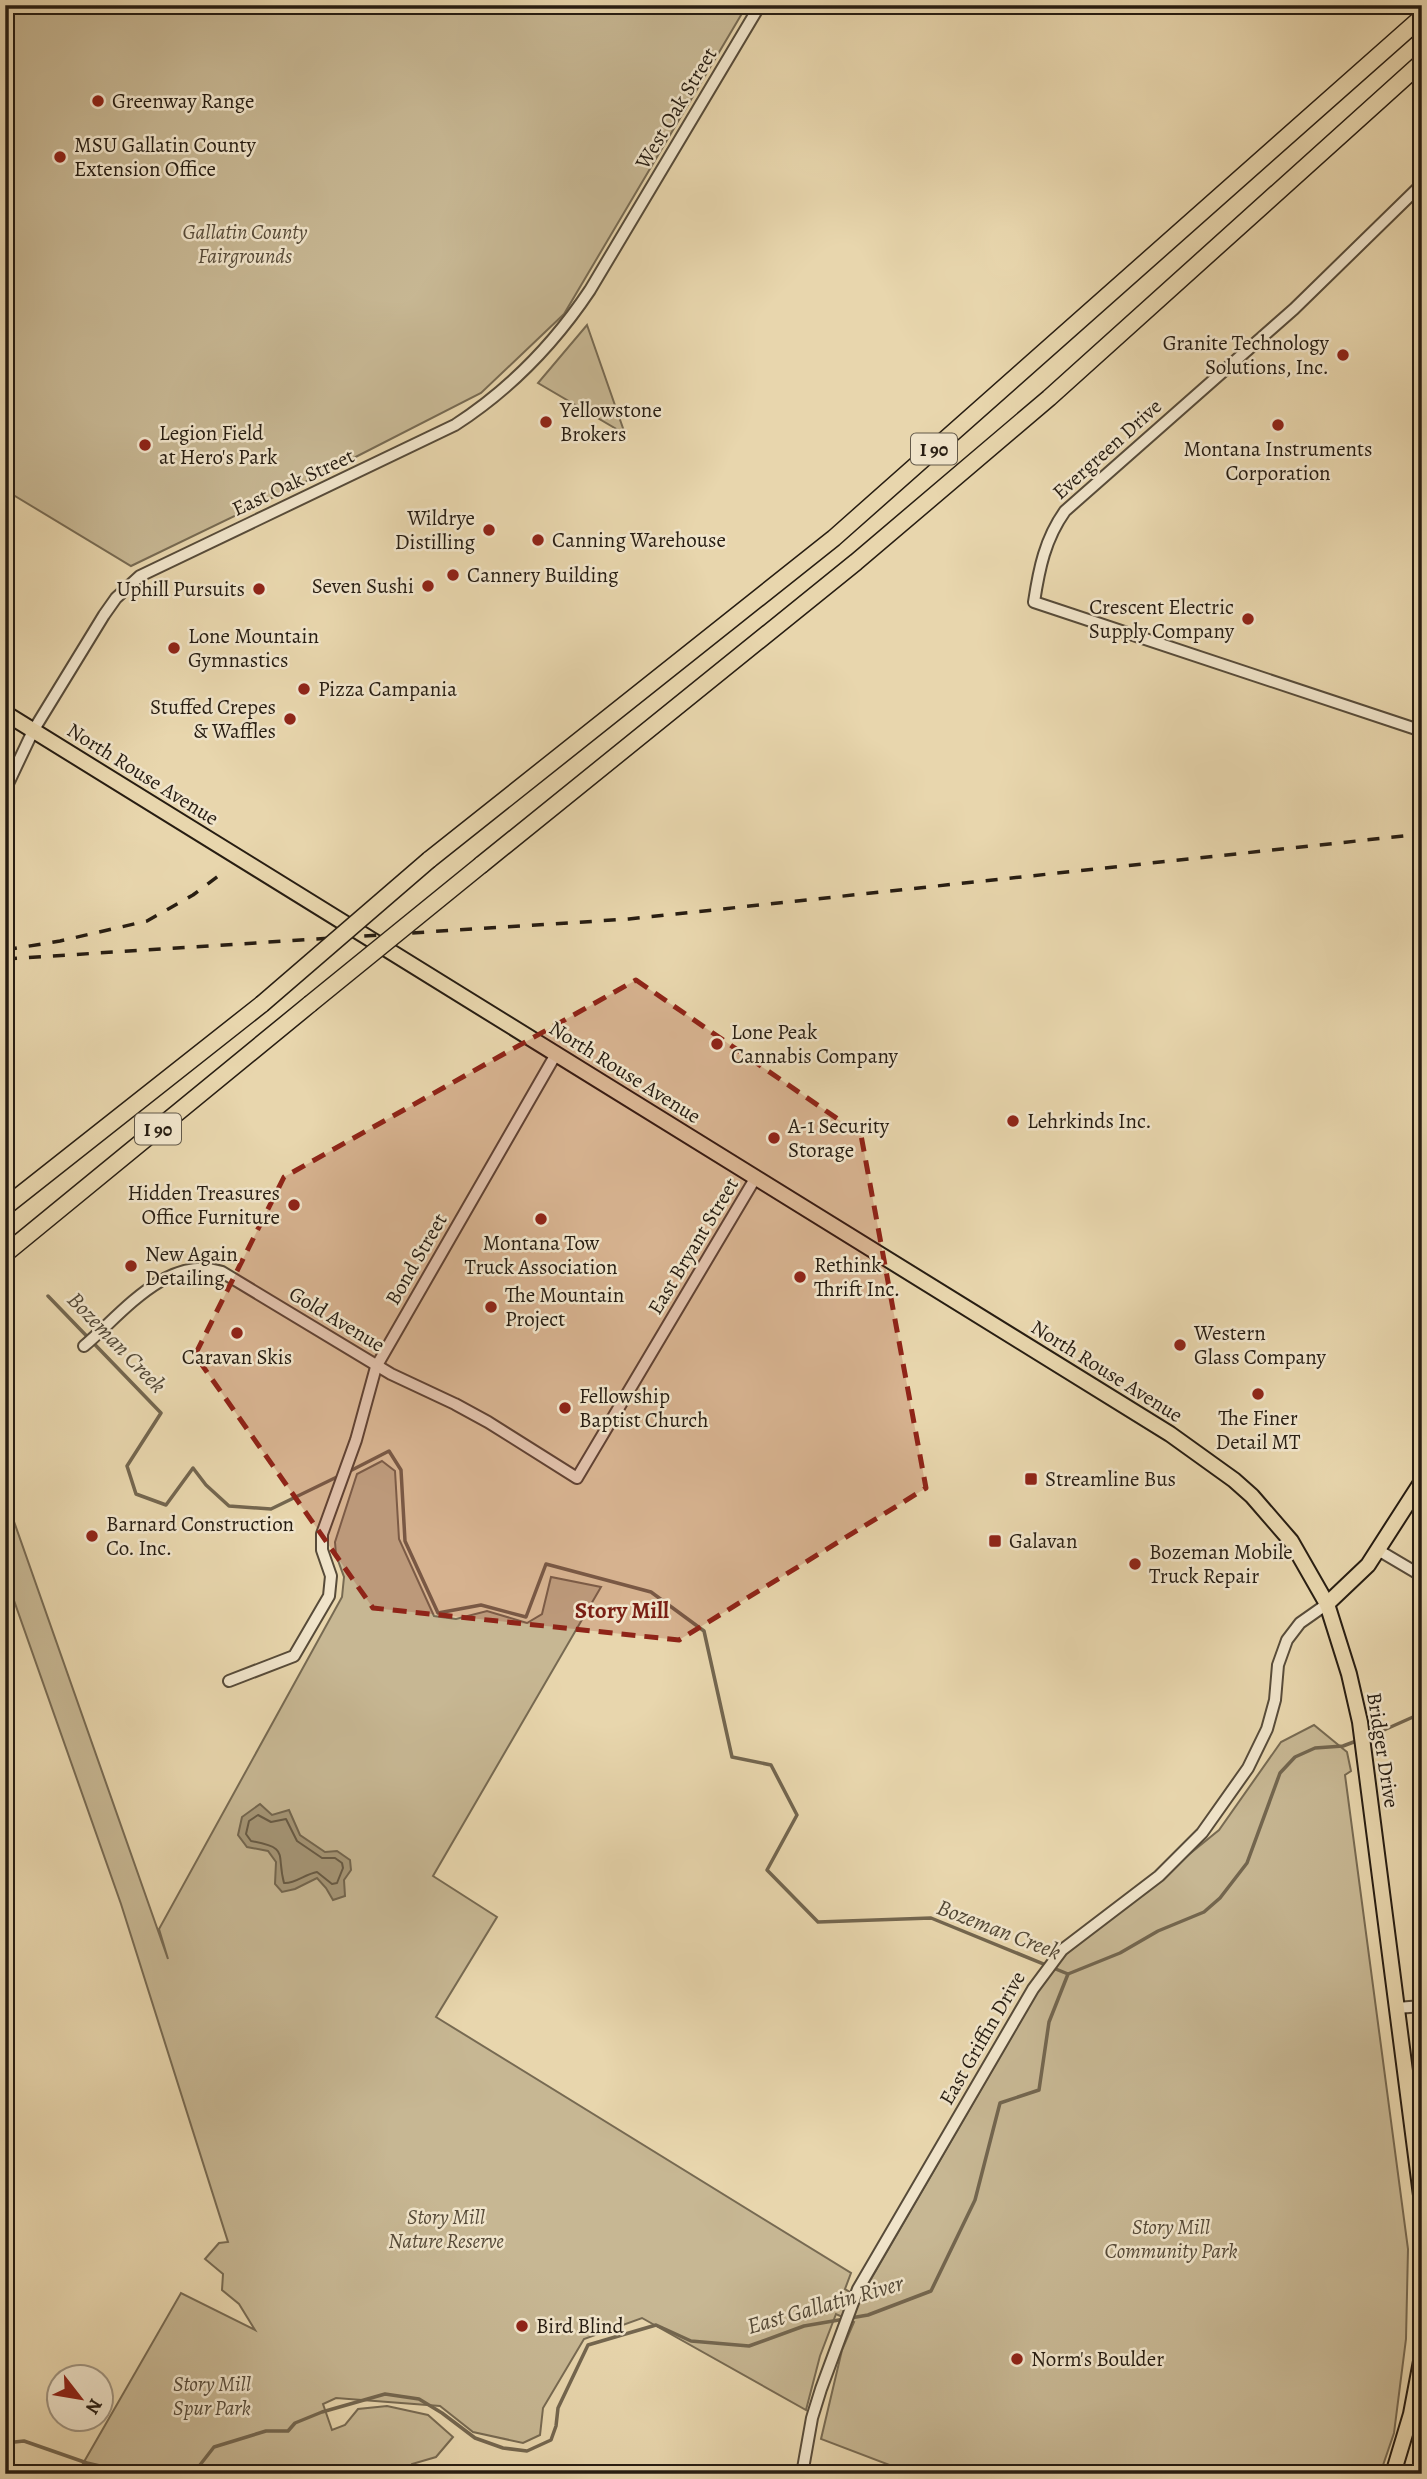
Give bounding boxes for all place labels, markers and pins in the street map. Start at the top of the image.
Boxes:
place label: Greenway Range [112,87,254,115]
marker: Greenway Range [90,93,106,109]
place label: MSU Gallatin County Extension Office [74,131,256,183]
marker: MSU Gallatin County Extension Office [52,149,68,165]
place label: Granite Technology Solutions, Inc. [1163,329,1330,381]
marker: Granite Technology Solutions, Inc. [1335,347,1351,363]
place label: Yellowstone Brokers [559,396,662,448]
marker: Yellowstone Brokers [538,414,554,430]
marker: Montana Instruments Corporation [1270,417,1286,433]
place label: Legion Field at Hero's Park [159,419,278,471]
place label: Montana Instruments Corporation [1184,435,1372,487]
marker: Legion Field at Hero's Park [137,437,153,453]
place label: Wildrye Distilling [395,504,475,556]
marker: Wildrye Distilling [481,522,497,538]
place label: Canning Warehouse [552,526,726,554]
marker: Canning Warehouse [530,532,546,548]
place label: Cannery Building [467,561,619,589]
marker: Cannery Building [445,567,461,583]
place label: Seven Sushi [312,572,414,600]
place label: Uphill Pursuits [116,575,245,603]
marker: Seven Sushi [420,578,436,594]
marker: Uphill Pursuits [251,581,267,597]
place label: Crescent Electric Supply Company [1089,593,1235,645]
marker: Crescent Electric Supply Company [1240,611,1256,627]
place label: Lone Mountain Gymnastics [188,622,319,674]
marker: Lone Mountain Gymnastics [166,640,182,656]
place label: Pizza Campania [318,675,457,703]
marker: Pizza Campania [296,681,312,697]
place label: Stuffed Crepes & Waffles [150,693,276,745]
marker: Stuffed Crepes & Waffles [282,711,298,727]
place label: Lone Peak Cannabis Company [731,1018,899,1070]
marker: Lone Peak Cannabis Company [709,1036,725,1052]
place label: Lehrkinds Inc. [1027,1107,1152,1135]
place label: A-1 Security Storage [787,1112,890,1164]
marker: Lehrkinds Inc. [1005,1113,1021,1129]
marker: A-1 Security Storage [766,1130,782,1146]
place label: Hidden Treasures Office Furniture [127,1179,280,1231]
marker: Hidden Treasures Office Furniture [286,1197,302,1213]
marker: Montana Tow Truck Association [533,1211,549,1227]
place label: Montana Tow Truck Association [465,1229,617,1281]
place label: New Again Detailing [145,1240,238,1292]
place label: Rethink Thrift Inc. [814,1251,900,1303]
marker: New Again Detailing [123,1258,139,1274]
marker: Rethink Thrift Inc. [792,1269,808,1285]
place label: The Mountain Project [505,1281,624,1333]
marker: The Mountain Project [483,1299,499,1315]
place label: Western Glass Company [1193,1319,1326,1371]
marker: Caravan Skis [229,1325,245,1341]
marker: Western Glass Company [1172,1337,1188,1353]
place label: Caravan Skis [182,1343,292,1371]
place label: Fellowship Baptist Church [579,1382,708,1434]
marker: The Finer Detail MT [1250,1386,1266,1402]
marker: Fellowship Baptist Church [557,1400,573,1416]
place label: The Finer Detail MT [1215,1404,1301,1456]
place label: Streamline Bus [1045,1465,1176,1493]
marker: Streamline Bus [1023,1471,1039,1487]
place label: Barnard Construction Co. Inc. [106,1510,294,1562]
place label: Galavan [1009,1527,1077,1555]
marker: Barnard Construction Co. Inc. [84,1528,100,1544]
marker: Galavan [987,1533,1003,1549]
place label: Bozeman Mobile Truck Repair [1149,1538,1293,1590]
marker: Bozeman Mobile Truck Repair [1127,1556,1143,1572]
place label: Bird Blind [536,2312,625,2340]
marker: Bird Blind [514,2318,530,2334]
place label: Norm's Boulder [1031,2345,1164,2373]
marker: Norm's Boulder [1009,2351,1025,2367]

